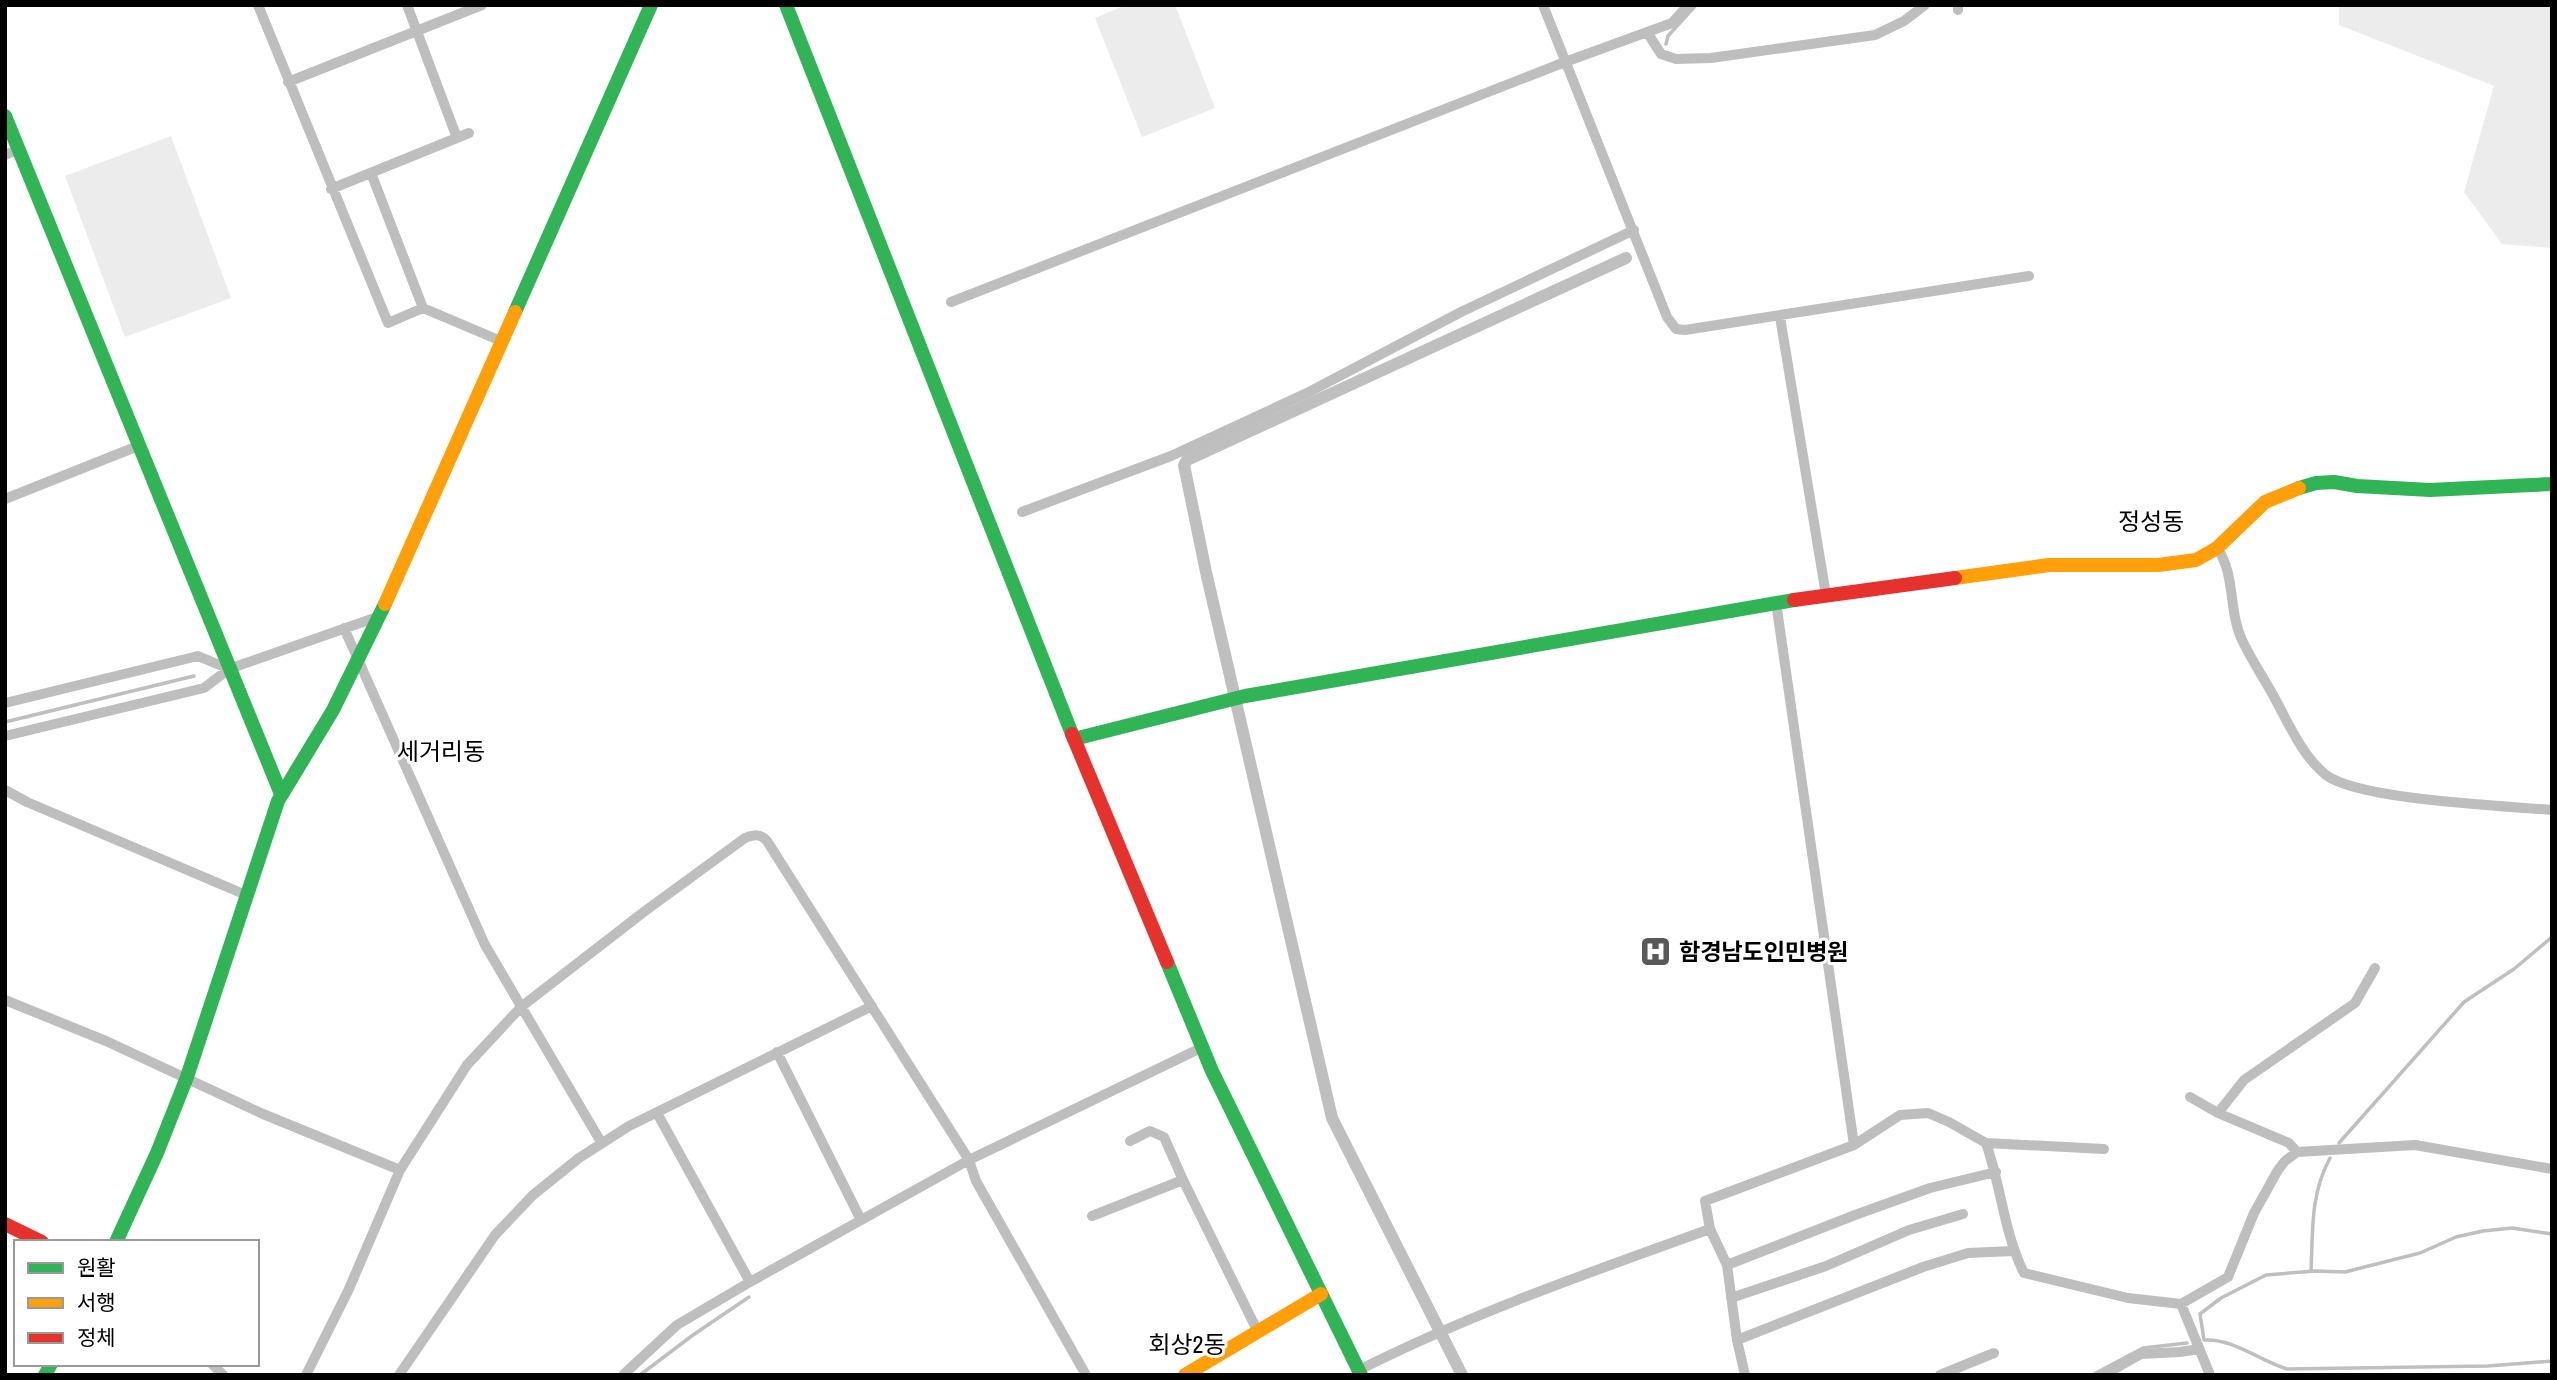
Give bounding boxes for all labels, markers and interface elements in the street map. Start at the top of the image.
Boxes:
district label: 정성동 [2118,505,2184,537]
district label: 세거리동 [397,735,485,767]
hospital icon: 함경남도인민병원 [1639,934,1673,968]
place label: 함경남도인민병원 [1679,936,1848,967]
legend [14,1240,259,1366]
text: 원활 [77,1253,116,1282]
text: 서행 [77,1288,116,1317]
text: 정체 [77,1323,116,1352]
district label: 회상2동 [1148,1328,1226,1360]

